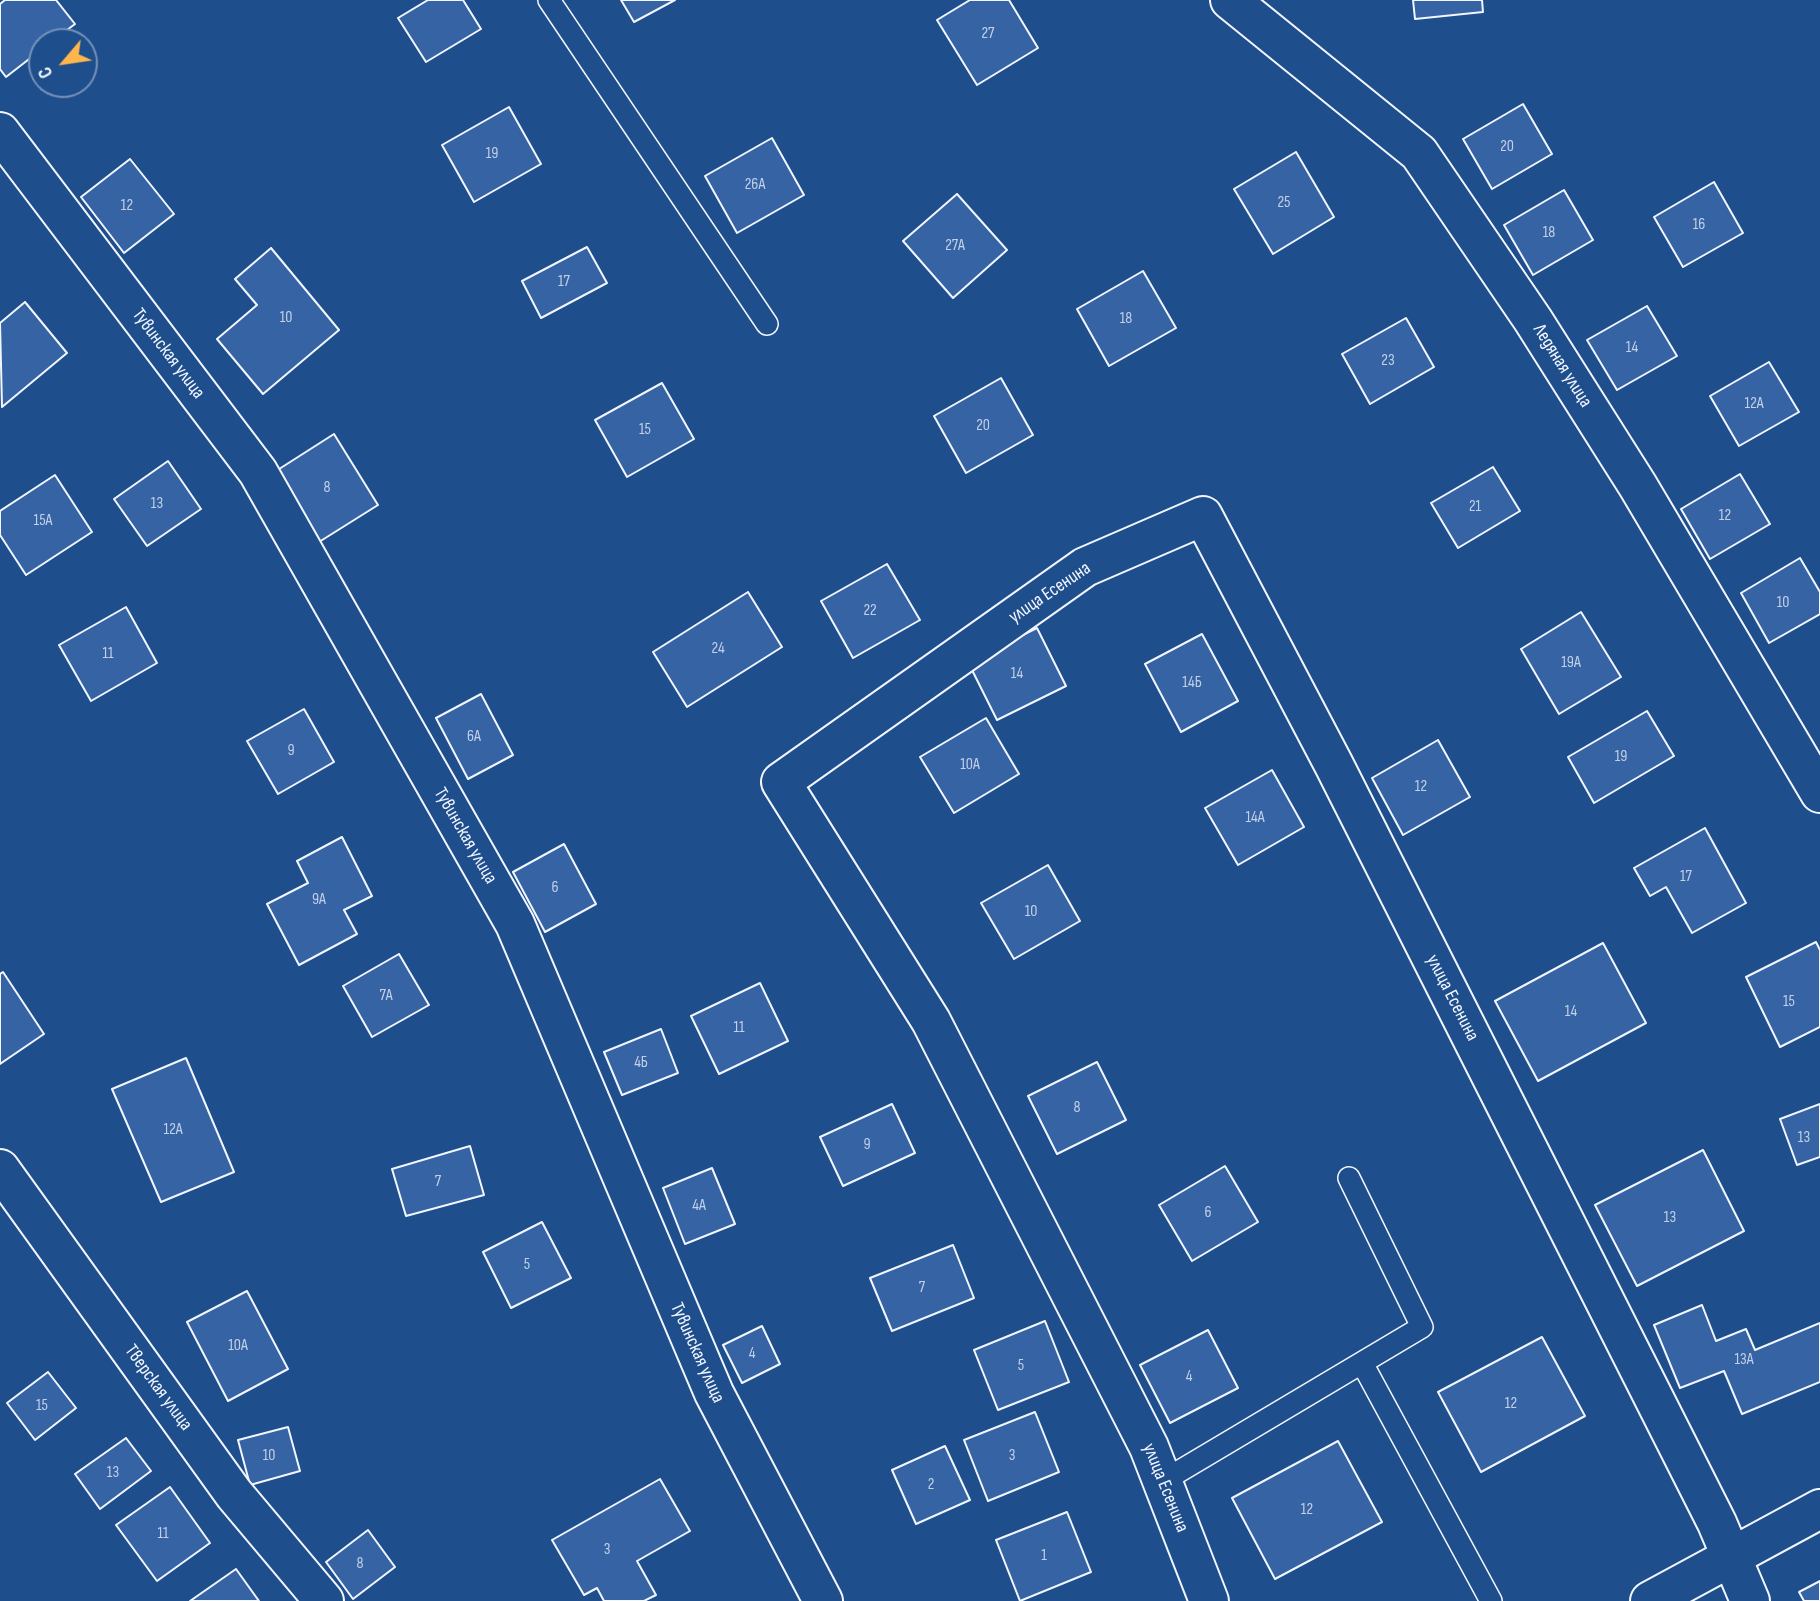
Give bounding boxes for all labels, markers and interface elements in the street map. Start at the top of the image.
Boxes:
house number: 27 [981,24,995,44]
north arrow [28,28,98,98]
text: С [34,63,58,82]
house number: 20 [1500,137,1514,157]
house number: 19 [486,144,498,164]
house number: 26А [745,175,765,195]
house number: 25 [1277,193,1291,213]
house number: 12 [121,196,133,216]
house number: 16 [1693,215,1705,235]
house number: 18 [1543,223,1555,243]
house number: 27А [945,236,965,256]
house number: 17 [558,272,570,292]
street label: Тувинская улица [127,304,209,404]
house number: 10 [280,308,292,328]
house number: 18 [1120,309,1132,329]
street label: Ледяная улица [1527,320,1597,412]
house number: 14 [1626,338,1638,358]
house number: 23 [1381,351,1395,371]
house number: 12А [1744,394,1764,414]
house number: 20 [976,416,990,436]
house number: 15 [639,420,651,440]
house number: 8 [323,478,331,498]
house number: 13 [151,494,163,514]
house number: 21 [1469,497,1481,517]
house number: 12 [1719,506,1731,526]
house number: 15А [34,511,52,531]
street label: улица Есенина [1005,557,1095,629]
house number: 10 [1777,593,1789,613]
house number: 22 [863,601,877,621]
house number: 24 [711,639,725,659]
house number: 11 [102,644,114,664]
house number: 19А [1561,653,1581,673]
house number: 14 [1011,664,1023,684]
house number: 14Б [1182,673,1202,693]
house number: 6А [467,727,481,747]
house number: 9 [287,741,295,761]
house number: 19 [1615,747,1627,767]
house number: 10А [960,755,980,775]
house number: 12 [1415,777,1427,797]
street label: Тувинская улица [428,784,502,888]
house number: 14А [1245,808,1265,828]
house number: 17 [1680,867,1692,887]
house number: 6 [551,878,559,898]
house number: 9А [312,890,326,910]
house number: 10 [1025,902,1037,922]
street label: улица Есенина [1420,951,1484,1045]
house number: 7А [380,986,392,1006]
house number: 15 [1783,992,1795,1012]
house number: 14 [1565,1002,1577,1022]
house number: 11 [733,1018,745,1038]
house number: 4Б [634,1053,648,1073]
house number: 8 [1073,1098,1081,1118]
house number: 12А [163,1120,183,1140]
house number: 13 [1798,1128,1810,1148]
house number: 9 [863,1135,871,1155]
house number: 7 [435,1172,441,1192]
house number: 4А [692,1196,706,1216]
house number: 6 [1204,1203,1212,1223]
house number: 13 [1664,1208,1676,1228]
house number: 5 [524,1255,530,1275]
house number: 7 [919,1278,925,1298]
street label: Тувинская улица [665,1299,729,1407]
house number: 10А [228,1336,248,1356]
street label: Тверская улица [119,1341,197,1435]
house number: 4 [749,1344,755,1364]
house number: 13А [1734,1350,1754,1370]
house number: 5 [1018,1356,1024,1376]
house number: 4 [1186,1367,1192,1387]
house number: 12 [1505,1394,1517,1414]
house number: 15 [36,1396,48,1416]
street label: улица Есенина [1137,1440,1193,1536]
house number: 10 [263,1446,275,1466]
house number: 3 [1009,1446,1015,1466]
house number: 13 [107,1463,119,1483]
house number: 2 [928,1475,934,1495]
house number: 12 [1301,1500,1313,1520]
house number: 11 [157,1524,169,1544]
house number: 3 [604,1540,610,1560]
house number: 1 [1041,1546,1047,1566]
house number: 8 [356,1554,364,1574]

